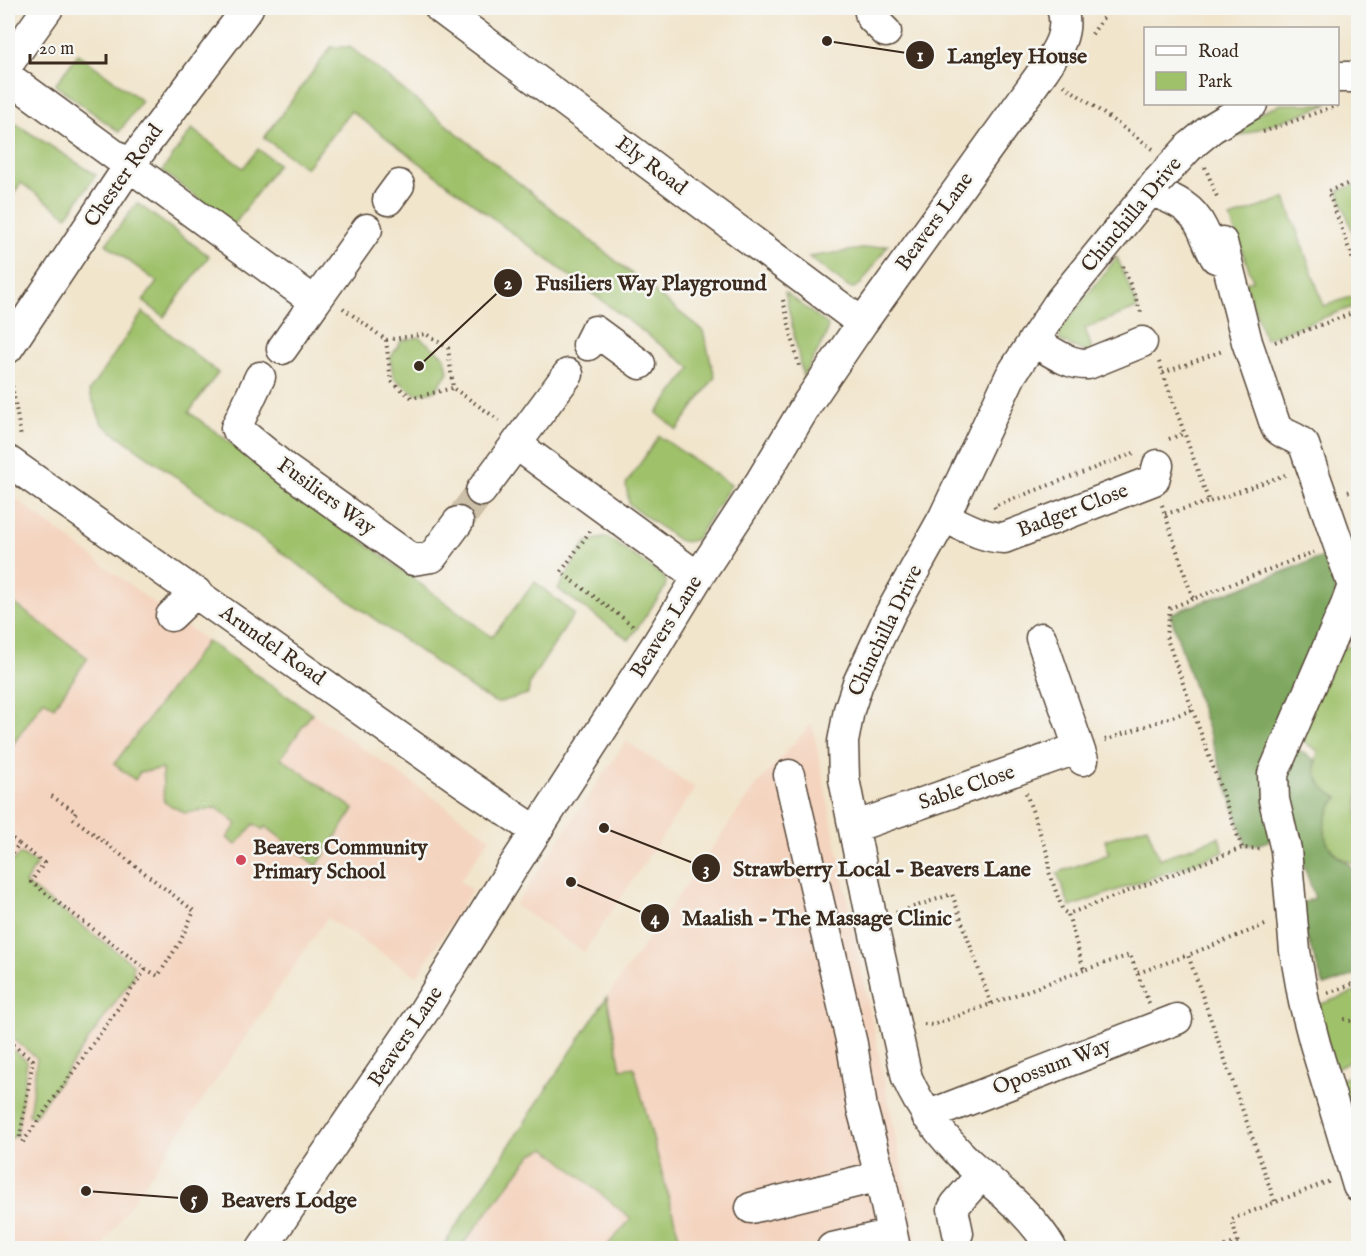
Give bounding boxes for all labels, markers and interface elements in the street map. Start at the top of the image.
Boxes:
scale bar [30,27,106,65]
legend [1144,27,1339,105]
callout: Langley House [905,35,1099,75]
text: 20 m [39,38,74,61]
text: Road [1198,41,1239,64]
text: Langley House [947,43,1087,71]
text: 1 [917,45,924,68]
text: Park [1198,71,1233,94]
street label: Chester Road [79,119,170,233]
street label: Ely Road [610,130,693,202]
street label: Chinchilla Drive [1076,151,1188,278]
street label: Beavers Lane [890,167,980,277]
callout: Fusiliers Way Playground [493,263,778,303]
text: Fusiliers Way Playground [536,270,768,298]
text: 2 [504,273,513,296]
street label: Fusiliers Way [271,452,381,542]
street label: Badger Close [1014,477,1133,544]
street label: Chinchilla Drive [843,561,930,701]
street label: Beavers Lane [625,570,709,683]
street label: Arundel Road [213,599,331,693]
street label: Sable Close [915,759,1019,817]
place label: Beavers Community Primary School [253,835,428,886]
callout: Strawberry Local - Beavers Lane [691,848,1043,888]
marker: Beavers Community Primary School [234,853,248,867]
text: Strawberry Local - Beavers Lane [733,856,1031,884]
text: 3 [703,859,709,882]
callout: Maalish - The Massage Clinic [640,898,964,938]
text: Maalish - The Massage Clinic [682,905,953,933]
text: 4 [651,908,661,931]
street label: Beavers Lane [362,981,450,1093]
street label: Opossum Way [989,1032,1116,1102]
callout: Beavers Lodge [179,1179,368,1219]
text: Beavers Lodge [221,1187,357,1215]
text: 5 [191,1189,198,1212]

